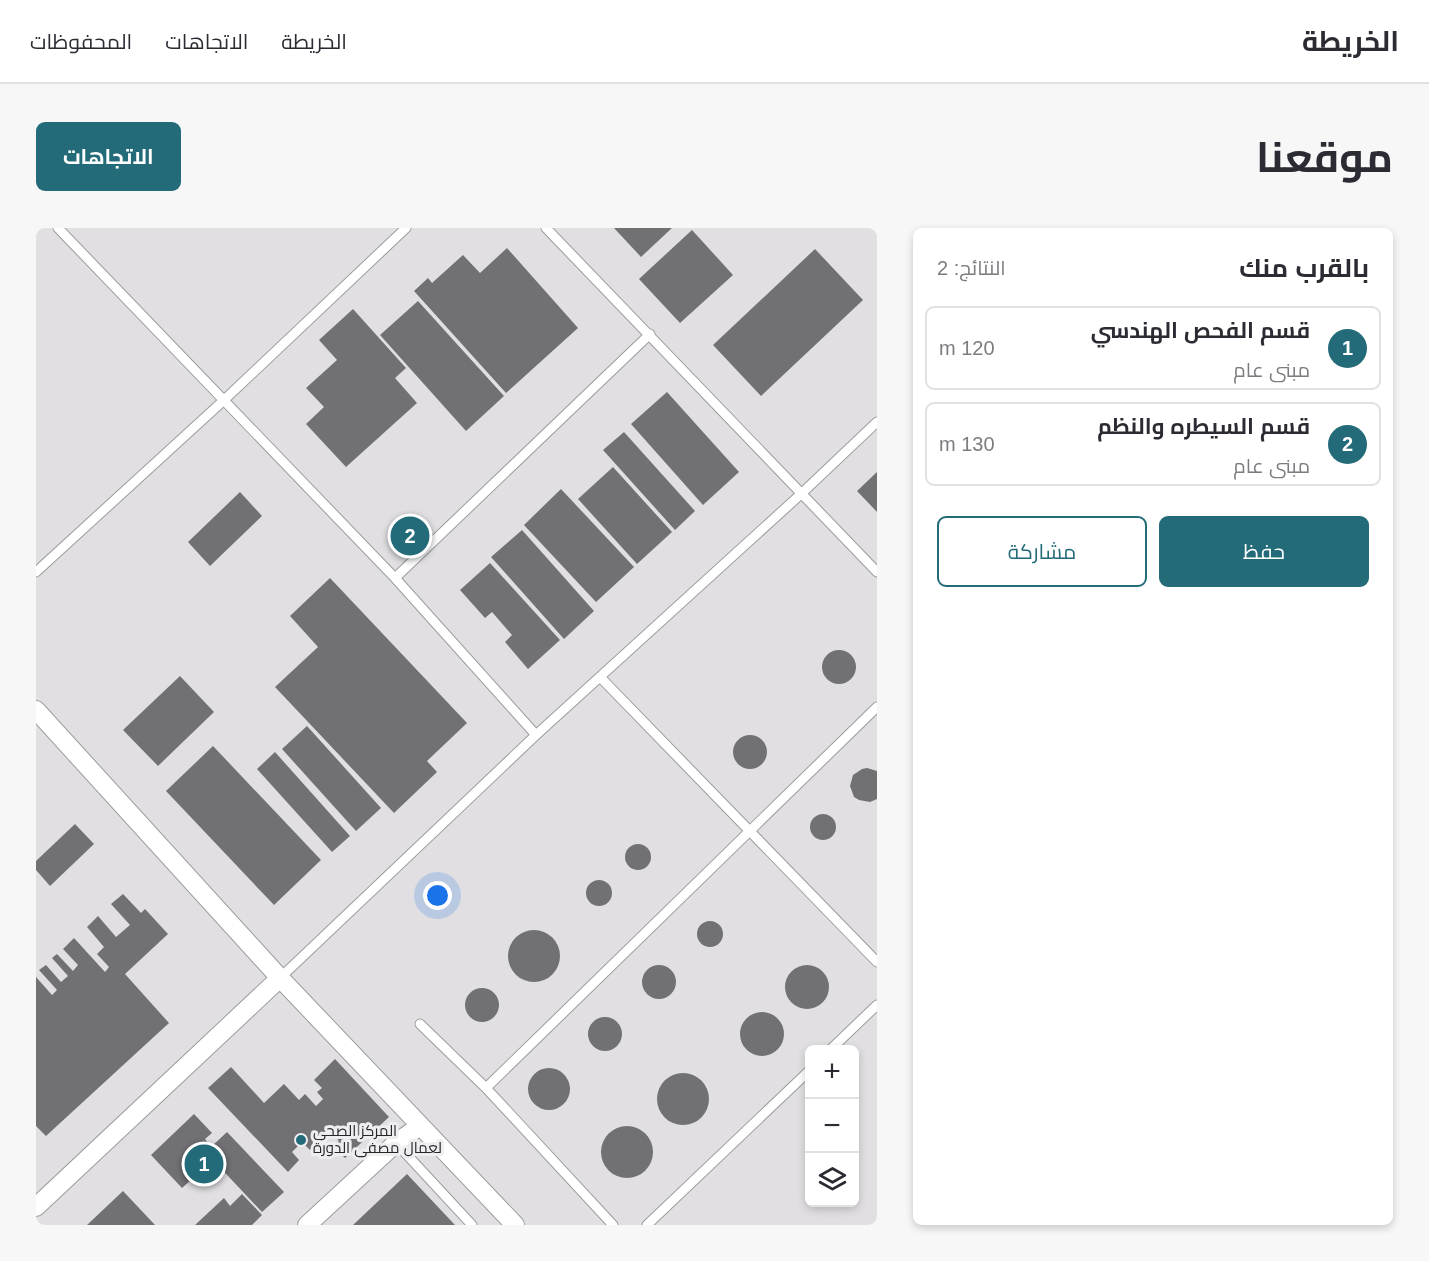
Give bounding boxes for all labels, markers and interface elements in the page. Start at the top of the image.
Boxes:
text: الخريطة [1302,26,1399,57]
text: المحفوظات [30,30,132,53]
text: الاتجاهات [165,30,248,53]
text: الخريطة [281,30,347,53]
button: الاتجاهات [36,122,181,191]
text: موقعنا [1256,134,1393,181]
text: بالقرب منك [1239,253,1369,283]
text: النتائج: 2 [937,257,1006,279]
text: قسم الفحص الهندسي [1091,318,1310,343]
text: 120 m [939,337,995,359]
text: 1 [1342,337,1353,359]
text: مبنى عام [1233,359,1310,381]
text: قسم السيطره والنظم [1097,414,1310,439]
text: 130 m [939,433,995,455]
text: 2 [1342,433,1353,455]
text: مبنى عام [1233,455,1310,477]
pin: 2 [390,514,430,558]
button: مشاركة [937,516,1147,587]
button: حفظ [1159,516,1369,587]
your location [423,881,452,910]
map controls [805,1045,859,1207]
button: + [805,1045,859,1099]
button: − [805,1099,859,1153]
place label: المركز الصحي لعمال مصفى الدورة [313,1122,442,1158]
marker: المركز الصحي لعمال مصفى الدورة [294,1133,308,1147]
pin: 1 [184,1142,224,1186]
button: layers [805,1153,859,1207]

